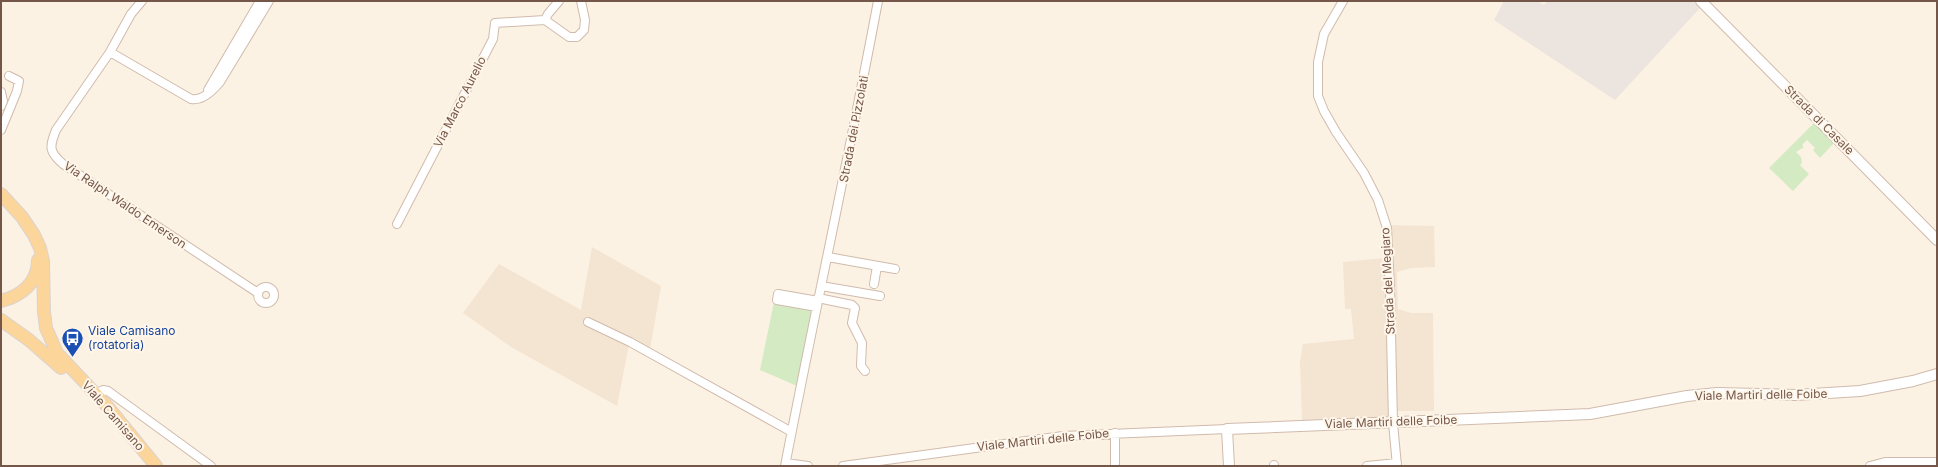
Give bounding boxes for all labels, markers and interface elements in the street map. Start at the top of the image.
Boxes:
street label: Via Marco Aurelio [430,54,489,150]
street label: Strada dei Pizzolati [836,74,871,183]
street label: Strada di Casale [1781,82,1857,158]
street label: Via Ralph Waldo Emerson [61,158,190,251]
street label: Strada del Megiaro [1377,227,1398,335]
place label: Viale Camisano (rotatoria) [88,323,175,352]
bus stop icon: Viale Camisano (rotatoria) [59,325,85,358]
street label: Viale Camisano [79,378,148,454]
street label: Viale Martiri delle Foibe [1694,386,1828,403]
street label: Viale Martiri delle Foibe [1324,412,1458,431]
street label: Viale Martiri delle Foibe [976,425,1110,454]

